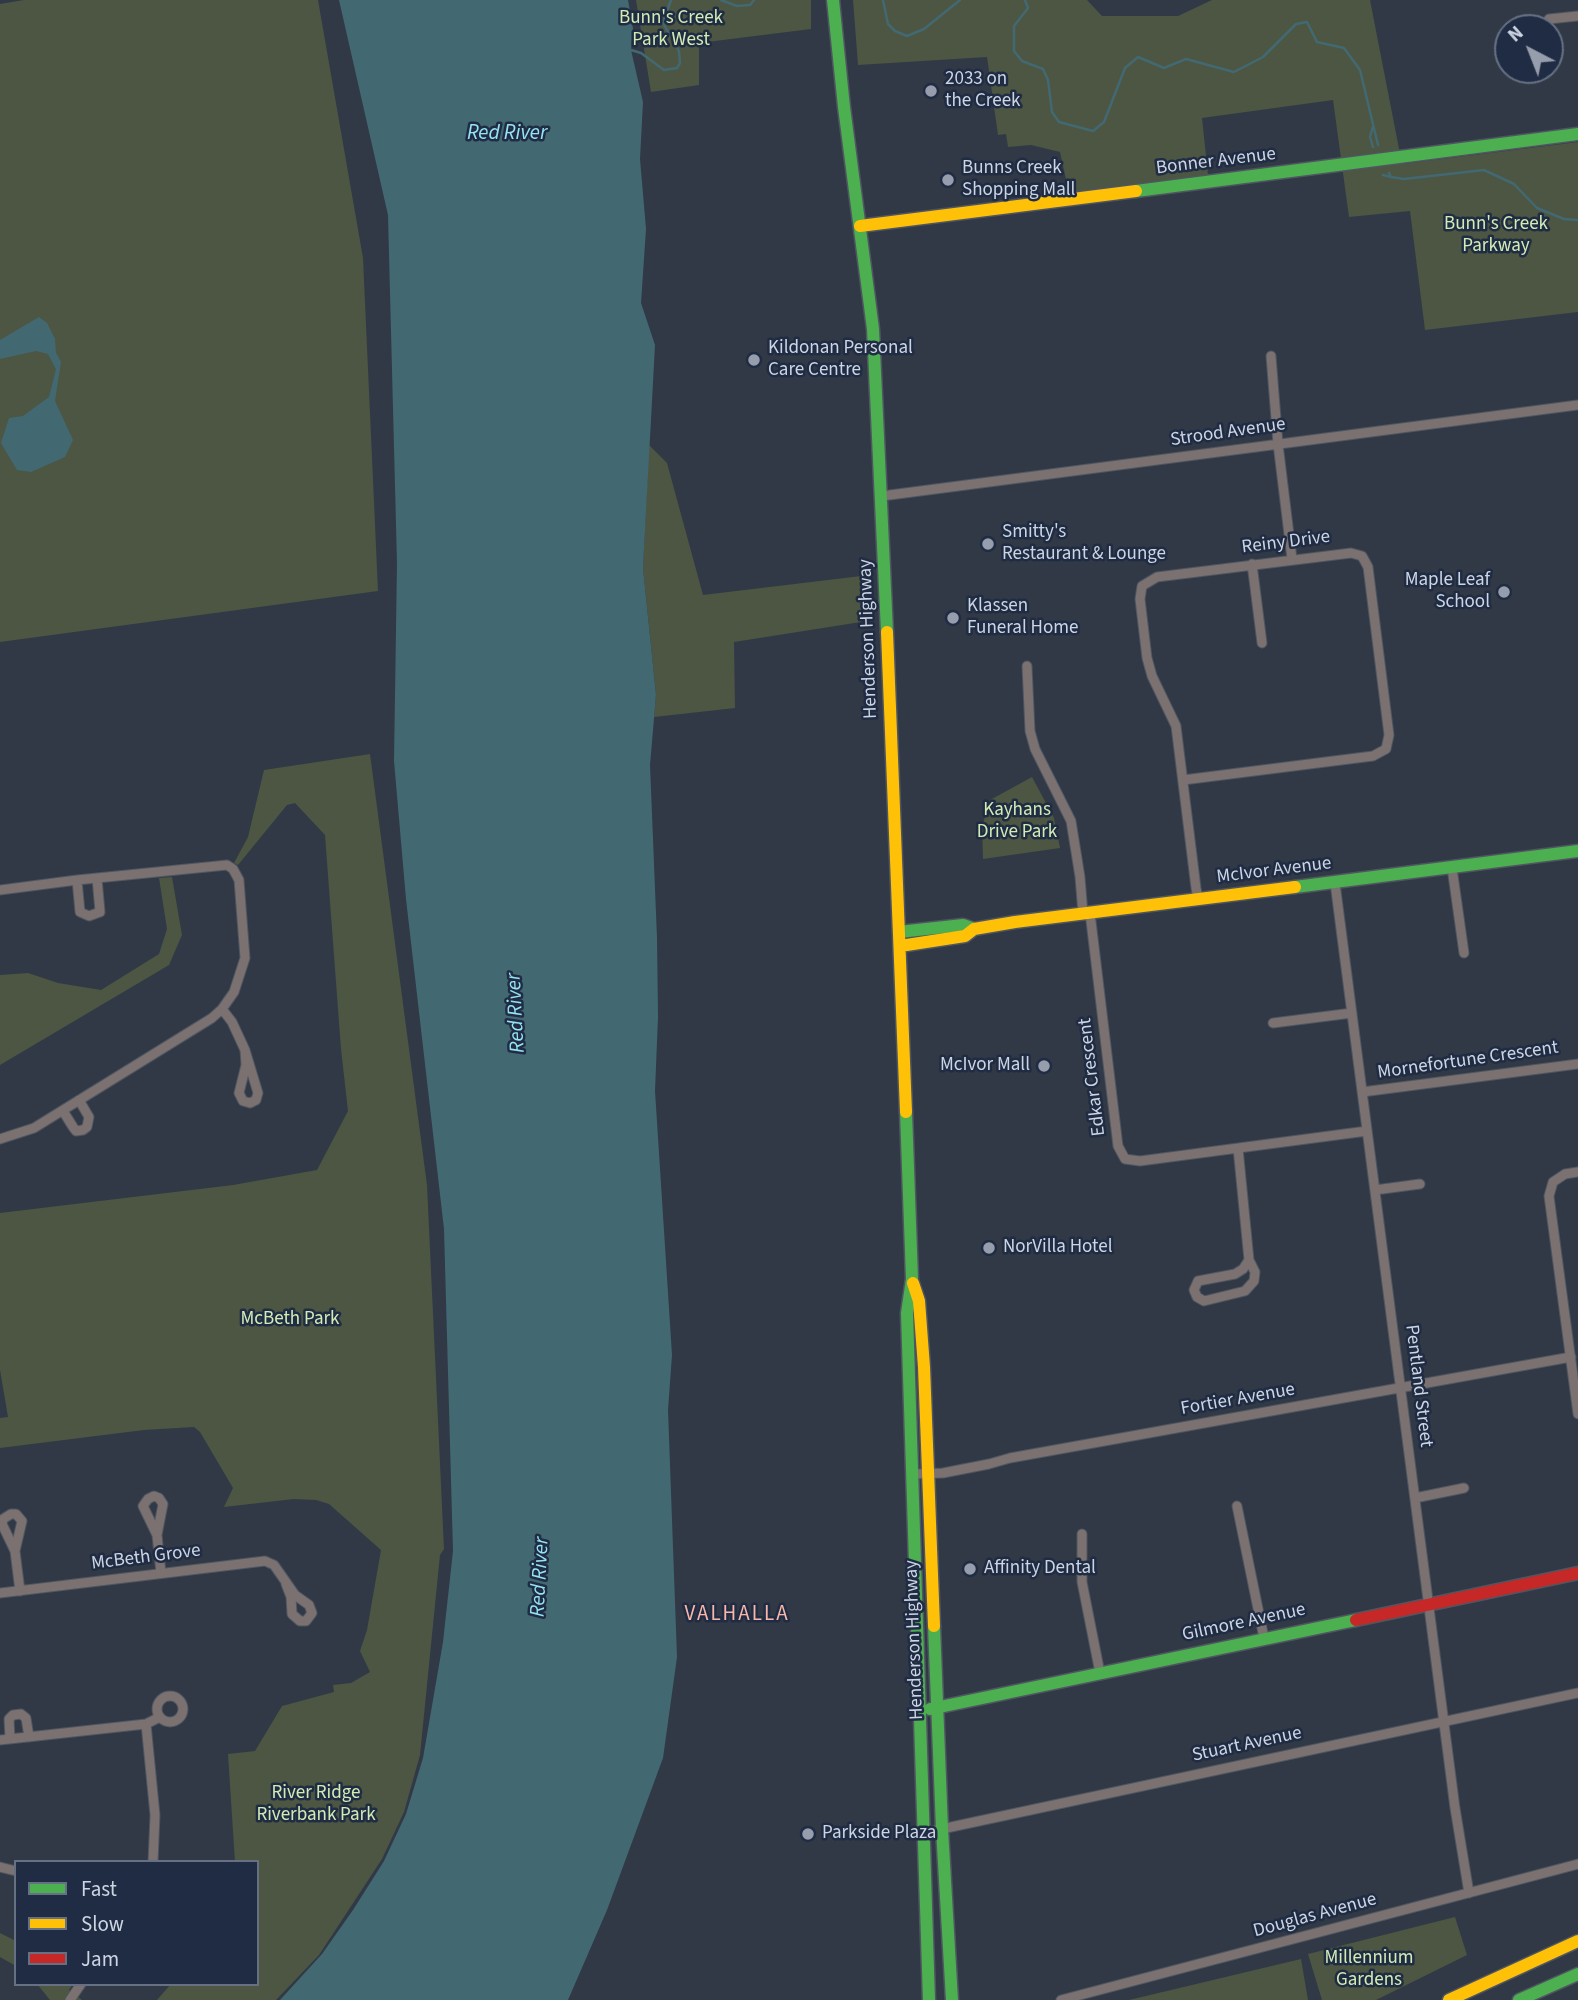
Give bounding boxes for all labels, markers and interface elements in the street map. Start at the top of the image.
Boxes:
park label: Bunn's Creek Park West [619,8,723,52]
north arrow [1494,14,1564,84]
text: N [1502,20,1530,49]
place label: 2033 on the Creek [945,69,1020,113]
marker: 2033 on the Creek [923,83,939,99]
water label: Red River [467,121,547,147]
street label: Bonner Avenue [1155,143,1277,181]
place label: Bunns Creek Shopping Mall [962,158,1075,202]
marker: Bunns Creek Shopping Mall [940,172,956,188]
park label: Bunn's Creek Parkway [1444,214,1548,258]
place label: Kildonan Personal Care Centre [768,338,913,382]
marker: Kildonan Personal Care Centre [746,352,762,368]
street label: Strood Avenue [1169,414,1287,452]
place label: Smitty's Restaurant & Lounge [1002,522,1166,566]
street label: Reiny Drive [1240,526,1332,560]
marker: Smitty's Restaurant & Lounge [980,536,996,552]
street label: Henderson Highway [855,559,883,719]
place label: Maple Leaf School [1405,570,1490,614]
marker: Maple Leaf School [1496,584,1512,600]
place label: Klassen Funeral Home [967,596,1078,640]
marker: Klassen Funeral Home [945,610,961,626]
park label: Kayhans Drive Park [977,800,1057,844]
street label: McIvor Avenue [1215,853,1333,889]
water label: Red River [502,972,532,1054]
street label: Edkar Crescent [1074,1017,1112,1137]
street label: Mornefortune Crescent [1376,1037,1560,1085]
place label: McIvor Mall [940,1055,1030,1077]
marker: McIvor Mall [1036,1058,1052,1074]
place label: NorVilla Hotel [1003,1237,1112,1259]
marker: NorVilla Hotel [981,1240,997,1256]
park label: McBeth Park [241,1309,339,1331]
street label: Pentland Street [1399,1323,1437,1449]
street label: Fortier Avenue [1179,1379,1297,1421]
water label: Red River [526,1536,556,1618]
street label: McBeth Grove [90,1540,202,1576]
place label: Affinity Dental [984,1558,1096,1580]
street label: Henderson Highway [901,1560,929,1720]
marker: Affinity Dental [962,1561,978,1577]
street label: Gilmore Avenue [1180,1599,1308,1647]
district label: VALHALLA [685,1602,789,1628]
street label: Stuart Avenue [1190,1722,1304,1768]
park label: River Ridge Riverbank Park [256,1783,376,1827]
place label: Parkside Plaza [822,1823,936,1845]
marker: Parkside Plaza [800,1826,816,1842]
legend [14,1860,259,1986]
text: Fast [81,1874,117,1904]
street label: Douglas Avenue [1251,1889,1379,1943]
text: Slow [81,1909,124,1939]
text: Jam [81,1944,119,1974]
park label: Millennium Gardens [1324,1948,1414,1992]

